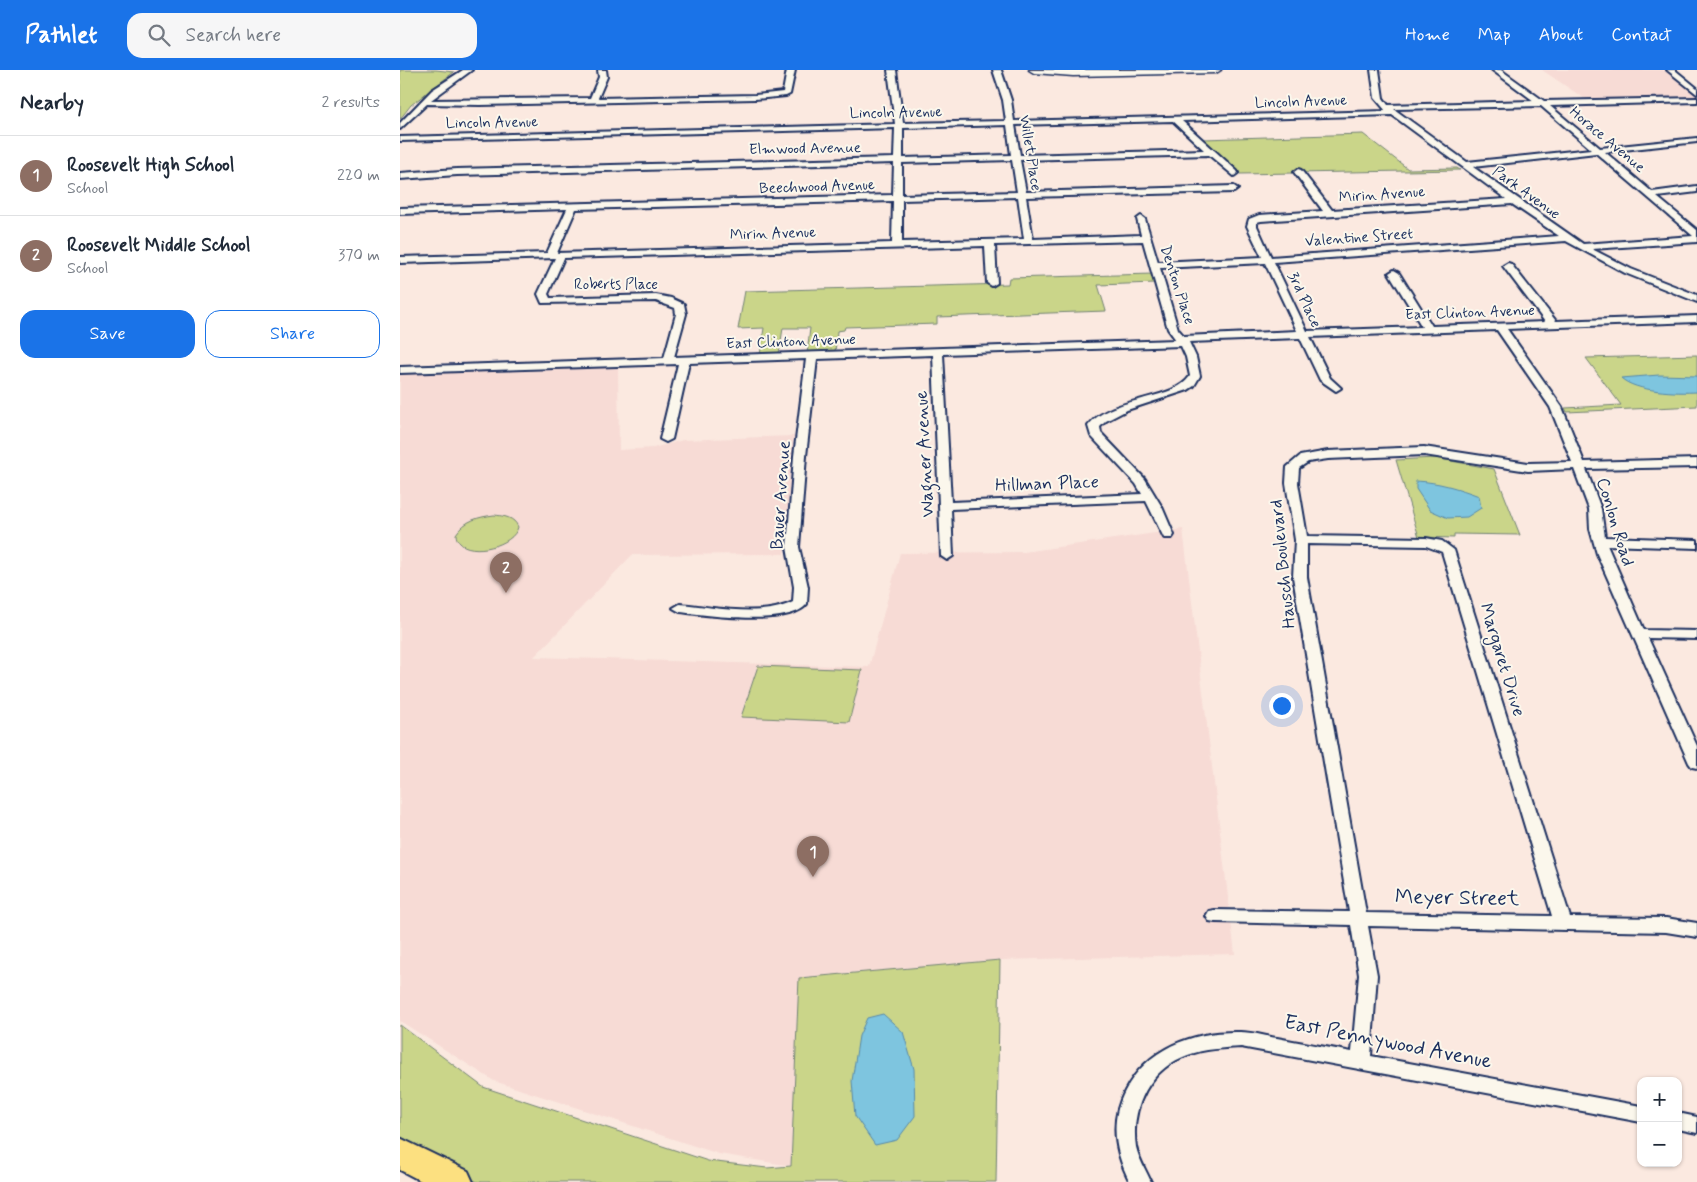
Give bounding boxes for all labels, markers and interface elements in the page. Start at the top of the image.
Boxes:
search box [127,13,477,58]
text: Pathlet [25,20,97,51]
icon: search [145,21,173,49]
text: Search here [185,23,281,48]
text: Home [1405,23,1450,47]
text: Map [1478,23,1511,47]
text: About [1539,23,1583,47]
text: Contact [1611,23,1672,47]
text: Nearby [20,89,84,117]
street label: Lincoln Avenue [1254,90,1348,114]
text: 2 results [322,92,380,113]
street label: Lincoln Avenue [850,102,942,124]
street label: Horace Avenue [1565,102,1649,178]
street label: Lincoln Avenue [446,112,538,134]
street label: Willet Place [1014,114,1046,193]
street label: Elmwood Avenue [749,138,861,160]
text: Roosevelt High School [67,153,234,178]
street label: Park Avenue [1488,162,1564,224]
text: 1 [32,165,40,186]
text: 220 m [337,165,380,186]
street label: Beechwood Avenue [759,175,875,199]
text: School [67,178,108,199]
street label: Mirin Avenue [1338,182,1426,208]
street label: Mirin Avenue [729,222,817,246]
street label: Valentine Street [1304,224,1414,252]
text: Roosevelt Middle School [67,233,250,258]
street label: Denton Place [1155,243,1199,327]
text: 2 [32,245,40,266]
text: 370 m [338,245,380,266]
text: School [67,258,108,279]
street label: 3rd Place [1282,269,1326,331]
street label: Roberts Place [574,275,658,295]
street label: East Clinton Avenue [1405,301,1536,325]
button: Save [20,310,195,358]
button: Share [205,310,380,358]
street label: East Clinton Avenue [726,330,857,354]
street label: Wagner Avenue [910,390,942,518]
street label: Bauer Avenue [765,439,797,550]
street label: Hillman Place [995,470,1099,498]
street label: Conlon Road [1590,475,1640,569]
street label: Hausch Boulevard [1264,498,1302,630]
pin: 2 [490,552,522,593]
street label: Margaret Drive [1472,600,1531,720]
your location [1269,693,1295,719]
pin: 1 [797,836,829,877]
street label: Meyer Street [1394,883,1520,913]
street label: East Pennywood Avenue [1282,1008,1494,1076]
map controls [1637,1077,1682,1167]
button: + [1637,1077,1682,1122]
button: − [1637,1122,1682,1167]

